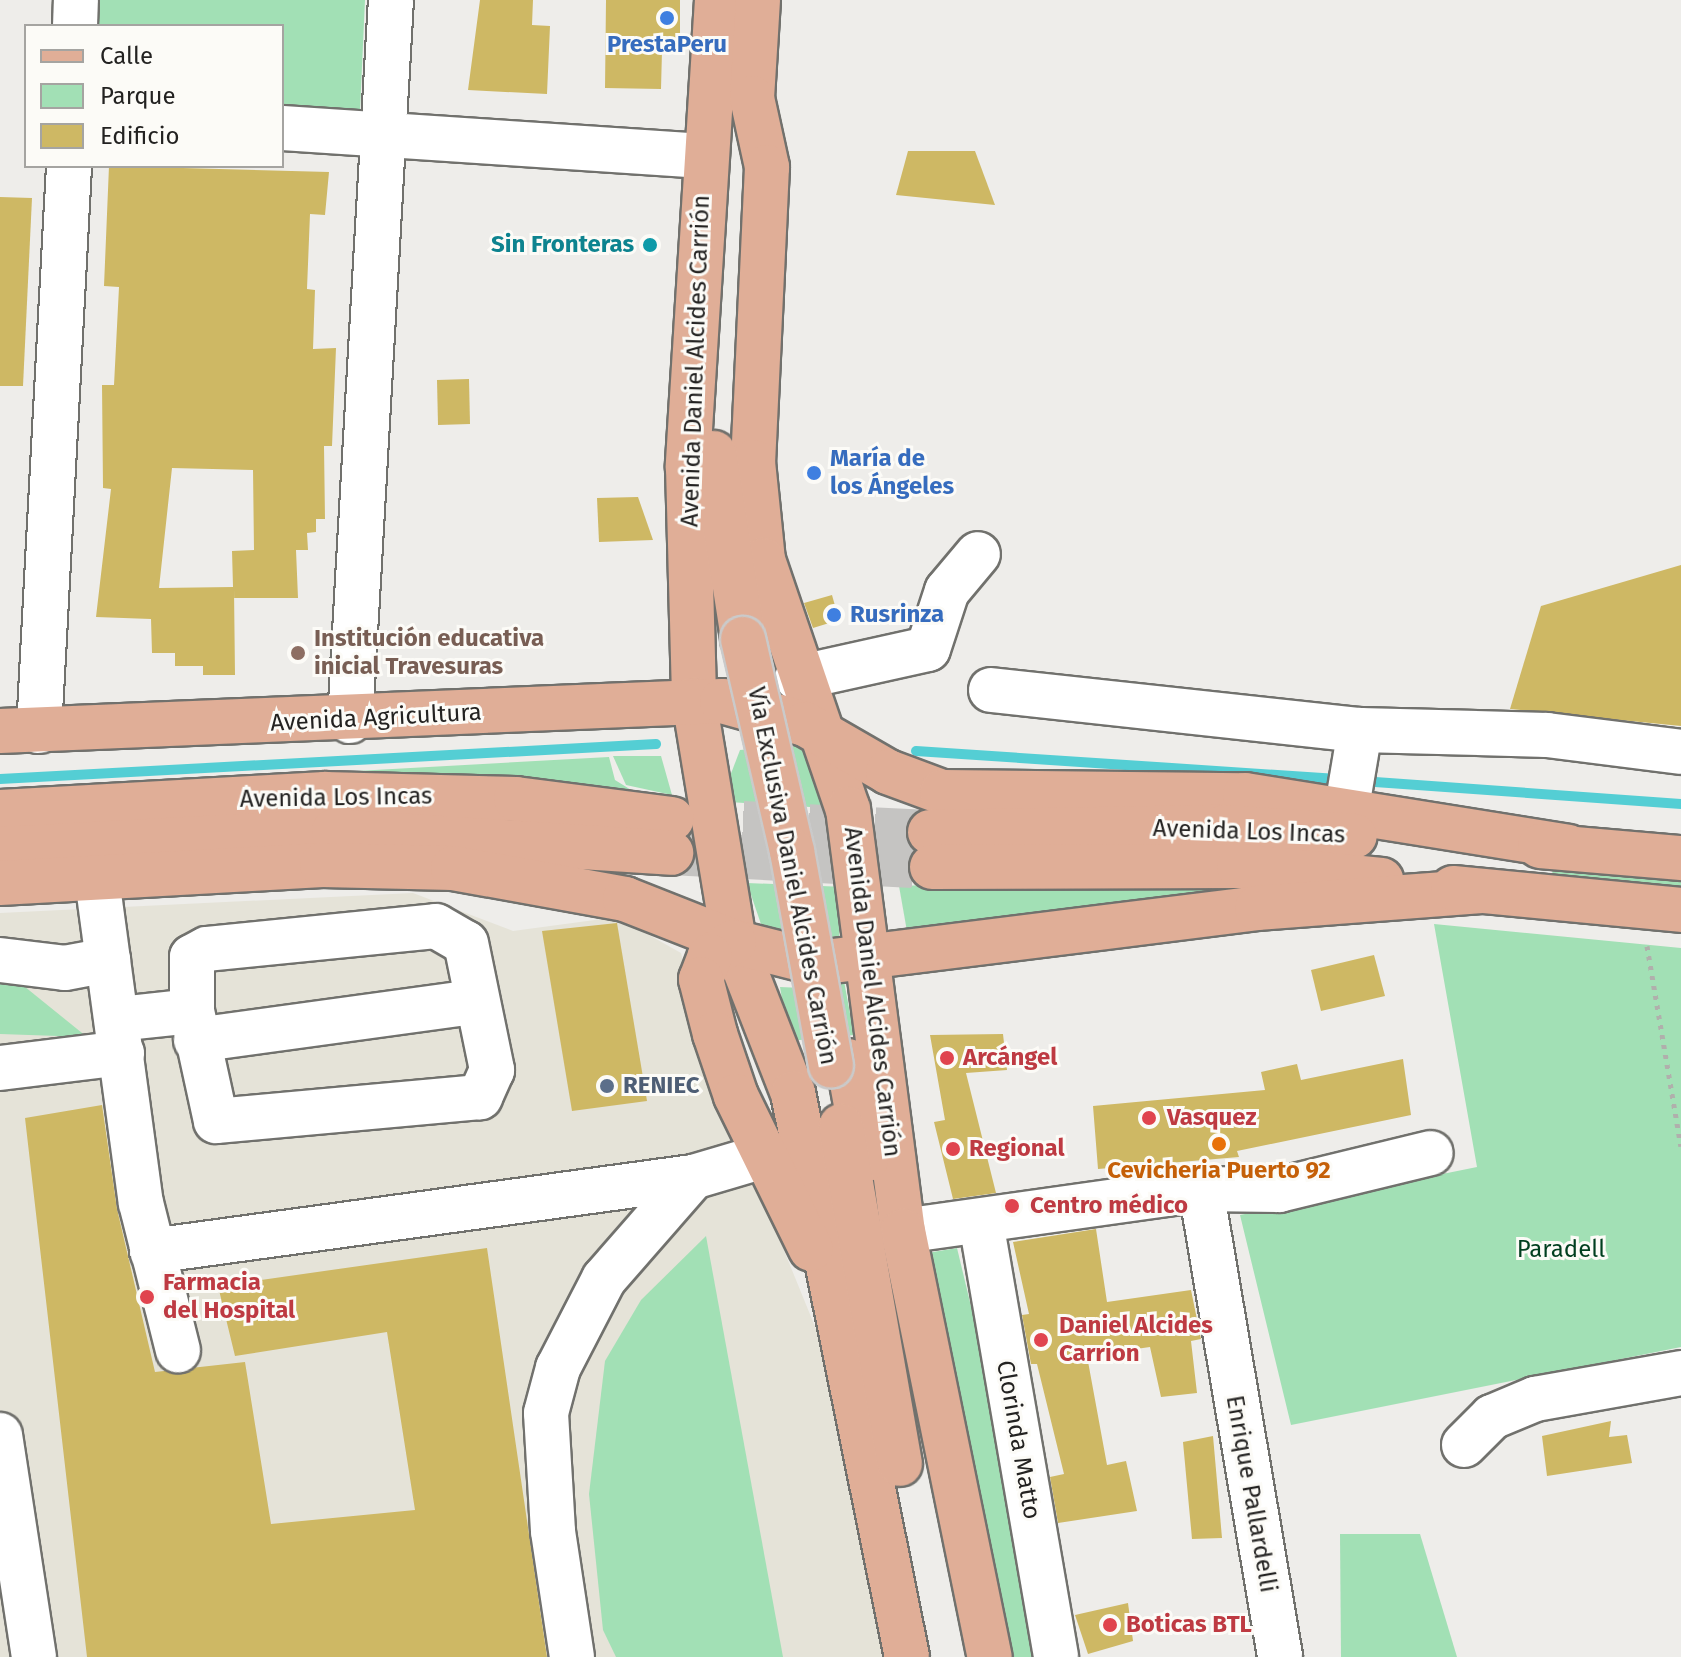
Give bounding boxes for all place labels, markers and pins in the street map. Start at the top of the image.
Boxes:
marker: PrestaPeru [658,9,676,27]
place label: PrestaPeru [607,31,727,59]
place label: Sin Fronteras [491,231,634,259]
marker: Sin Fronteras [641,236,659,254]
place label: María de los Ángeles [830,445,954,501]
marker: María de los Ángeles [805,464,823,482]
place label: Rusrinza [850,601,944,629]
marker: Rusrinza [825,606,843,624]
place label: Institución educativa inicial Travesuras [314,625,544,681]
marker: Institución educativa inicial Travesuras [289,644,307,662]
place label: Arcángel [963,1044,1057,1072]
marker: Arcángel [938,1049,956,1067]
place label: RENIEC [623,1072,699,1100]
marker: RENIEC [598,1077,616,1095]
place label: Vasquez [1167,1104,1256,1132]
marker: Vasquez [1138,1107,1160,1129]
place label: Regional [969,1135,1065,1163]
marker: Cevicheria Puerto 92 [1210,1135,1228,1153]
marker: Regional [944,1140,962,1158]
place label: Cevicheria Puerto 92 [1107,1157,1331,1185]
place label: Centro médico [1030,1192,1188,1220]
marker: Centro médico [1001,1195,1023,1217]
place label: Farmacia del Hospital [163,1269,295,1325]
marker: Farmacia del Hospital [138,1288,156,1306]
place label: Daniel Alcides Carrion [1059,1312,1213,1368]
marker: Daniel Alcides Carrion [1030,1329,1052,1351]
place label: Boticas BTL [1126,1611,1252,1639]
marker: Boticas BTL [1101,1616,1119,1634]

